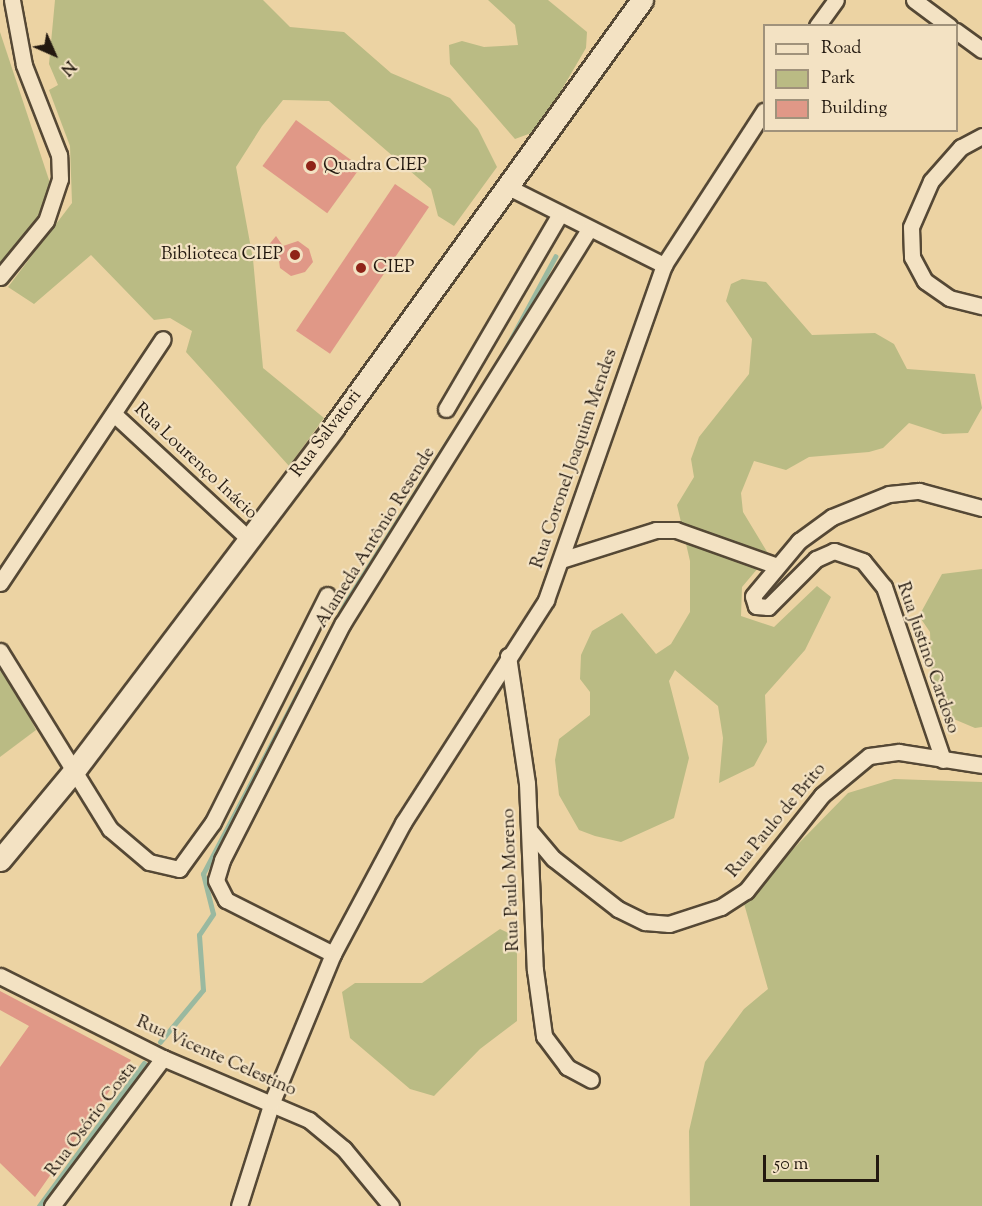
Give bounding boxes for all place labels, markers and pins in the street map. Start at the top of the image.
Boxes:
place label: Quadra CIEP [323,155,427,177]
marker: Quadra CIEP [304,159,318,173]
place label: Biblioteca CIEP [161,244,283,266]
marker: Biblioteca CIEP [288,248,302,262]
place label: CIEP [373,257,414,279]
marker: CIEP [354,261,368,275]

